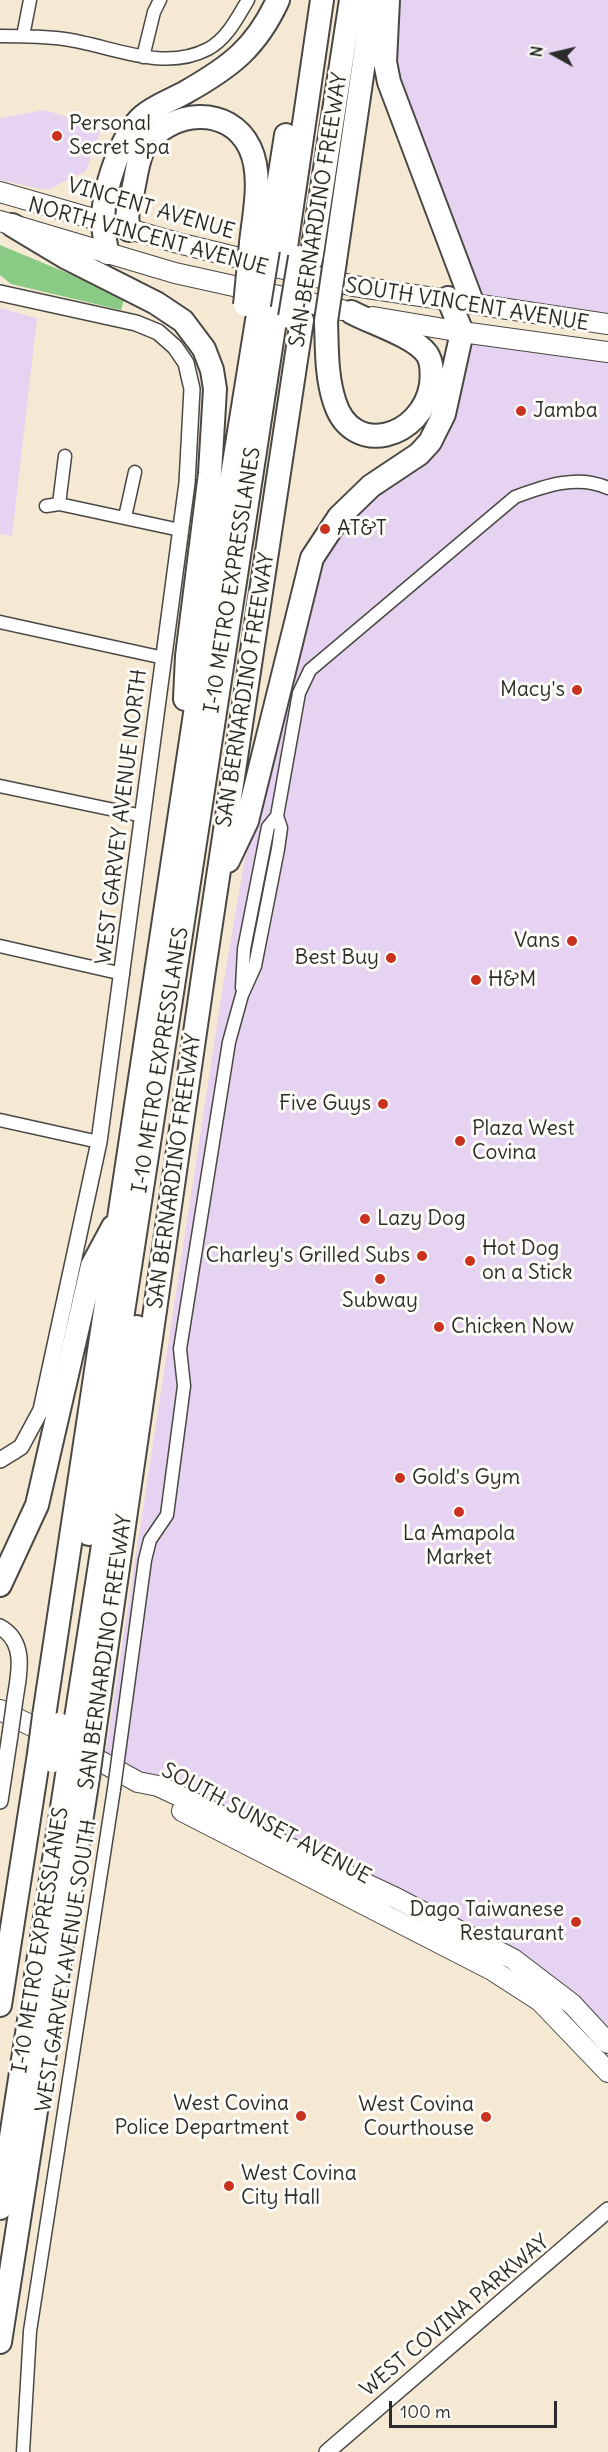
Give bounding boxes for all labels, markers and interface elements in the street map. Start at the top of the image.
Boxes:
north arrow [524,24,584,84]
text: N [526,45,547,58]
street label: SAN BERNARDINO FREEWAY [285,71,353,349]
place label: Personal Secret Spa [69,111,170,161]
marker: Personal Secret Spa [50,129,64,143]
street label: VINCENT AVENUE [64,173,238,245]
street label: NORTH VINCENT AVENUE [25,193,271,281]
street label: SOUTH VINCENT AVENUE [343,273,591,337]
place label: Jamba [533,398,598,424]
marker: Jamba [514,404,528,418]
street label: I-10 METRO EXPRESSLANES [200,445,266,715]
place label: AT&T [337,516,387,542]
marker: AT&T [318,522,332,536]
street label: SAN BERNARDINO FREEWAY [212,551,280,829]
street label: WEST GARVEY AVENUE NORTH [91,668,153,966]
place label: Macy's [500,677,565,703]
marker: Macy's [570,683,584,697]
street label: I-10 METRO EXPRESSLANES [128,925,194,1195]
place label: Vans [514,928,560,954]
marker: Vans [565,934,579,948]
place label: Best Buy [294,945,379,971]
marker: Best Buy [384,951,398,965]
place label: H&M [488,967,536,993]
marker: H&M [469,973,483,987]
street label: SAN BERNARDINO FREEWAY [143,1032,207,1310]
place label: Five Guys [279,1091,371,1117]
marker: Five Guys [376,1097,390,1111]
place label: Plaza West Covina [472,1116,574,1166]
marker: Plaza West Covina [453,1134,467,1148]
place label: Lazy Dog [377,1206,466,1232]
marker: Lazy Dog [358,1212,372,1226]
place label: Hot Dog on a Stick [482,1236,572,1286]
place label: Charley's Grilled Subs [205,1243,410,1269]
marker: Charley's Grilled Subs [415,1249,429,1263]
marker: Hot Dog on a Stick [463,1254,477,1268]
marker: Subway [373,1272,387,1286]
place label: Subway [342,1288,418,1314]
place label: Chicken Now [451,1314,574,1340]
marker: Chicken Now [432,1320,446,1334]
place label: Gold's Gym [412,1465,520,1491]
marker: Gold's Gym [393,1471,407,1485]
marker: La Amapola Market [452,1505,466,1519]
street label: SAN BERNARDINO FREEWAY [74,1513,138,1791]
place label: La Amapola Market [403,1521,515,1571]
street label: SOUTH SUNSET AVENUE [157,1758,375,1890]
street label: I-10 METRO EXPRESSLANES [8,1805,74,2075]
street label: WEST GARVEY AVENUE SOUTH [31,1818,103,2114]
place label: Dago Taiwanese Restaurant [410,1897,564,1947]
marker: Dago Taiwanese Restaurant [569,1915,583,1929]
place label: West Covina Police Department [114,2091,289,2141]
place label: West Covina Courthouse [358,2092,474,2142]
marker: West Covina Police Department [294,2109,308,2123]
marker: West Covina Courthouse [479,2110,493,2124]
place label: West Covina City Hall [241,2161,357,2211]
marker: West Covina City Hall [222,2179,236,2193]
street label: WEST COVINA PARKWAY [356,2230,554,2402]
scale bar [392,2389,560,2427]
text: 100 m [400,2400,451,2423]

